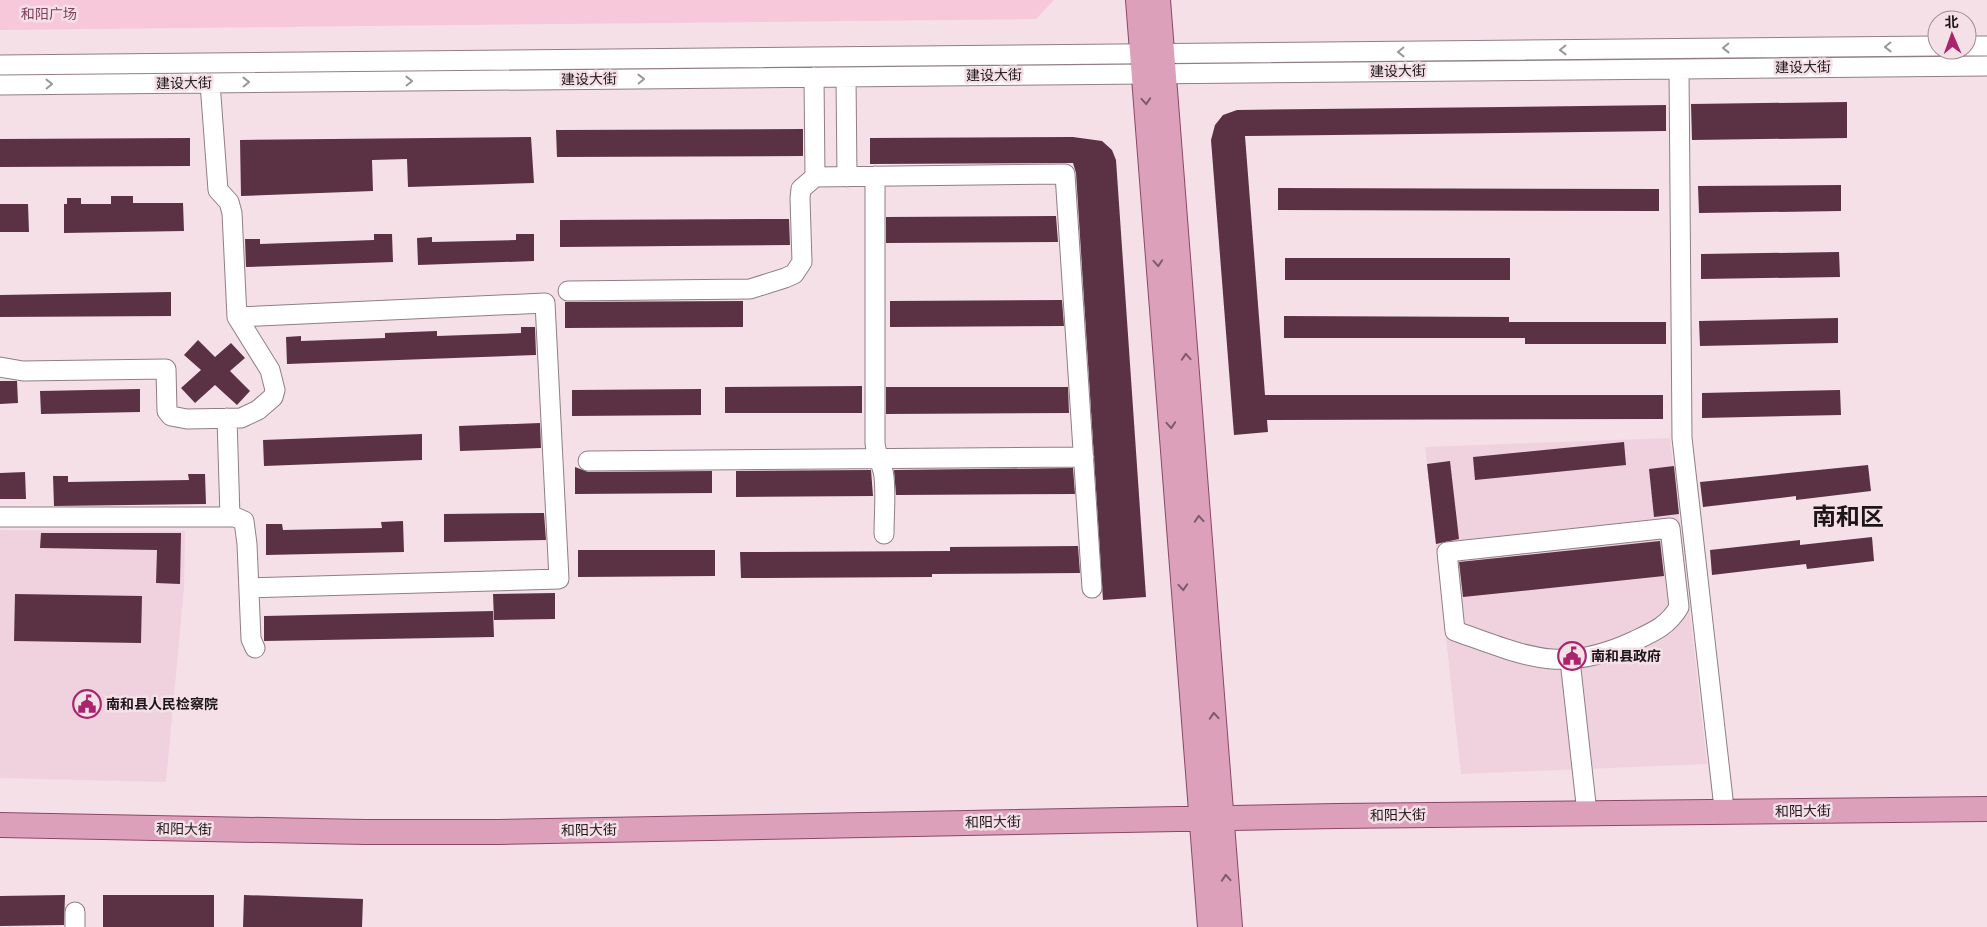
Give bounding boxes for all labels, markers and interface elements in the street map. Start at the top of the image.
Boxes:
park label: 和阳广场 [21,5,77,25]
north arrow [1927,10,1977,60]
text: 北 [1944,13,1959,33]
one-way arrow [1884,42,1892,52]
one-way arrow [1722,43,1730,54]
one-way arrow [1559,45,1567,55]
one-way arrow [1397,46,1405,57]
street label: 建设大街 [1775,58,1831,78]
street label: 建设大街 [1370,62,1426,82]
street label: 建设大街 [966,66,1022,86]
street label: 建设大街 [561,70,617,90]
one-way arrow [637,73,645,84]
street label: 建设大街 [156,74,212,94]
one-way arrow [405,76,413,86]
one-way arrow [242,77,250,87]
one-way arrow [45,79,53,89]
one-way arrow [1140,97,1151,105]
one-way arrow [1153,259,1164,267]
one-way arrow [1181,353,1192,361]
one-way arrow [1165,421,1176,429]
district label: 南和区 [1812,500,1884,535]
one-way arrow [1193,515,1204,523]
one-way arrow [1178,583,1189,591]
public building icon: 南和县政府 [1557,641,1587,671]
place label: 南和县政府 [1591,647,1661,667]
public building icon: 南和县人民检察院 [72,689,102,719]
place label: 南和县人民检察院 [106,695,218,715]
one-way arrow [1209,712,1220,720]
street label: 和阳大街 [1775,802,1831,822]
street label: 和阳大街 [1370,806,1426,826]
street label: 和阳大街 [965,813,1021,833]
street label: 和阳大街 [156,820,212,840]
street label: 和阳大街 [561,821,617,841]
one-way arrow [1221,874,1232,882]

